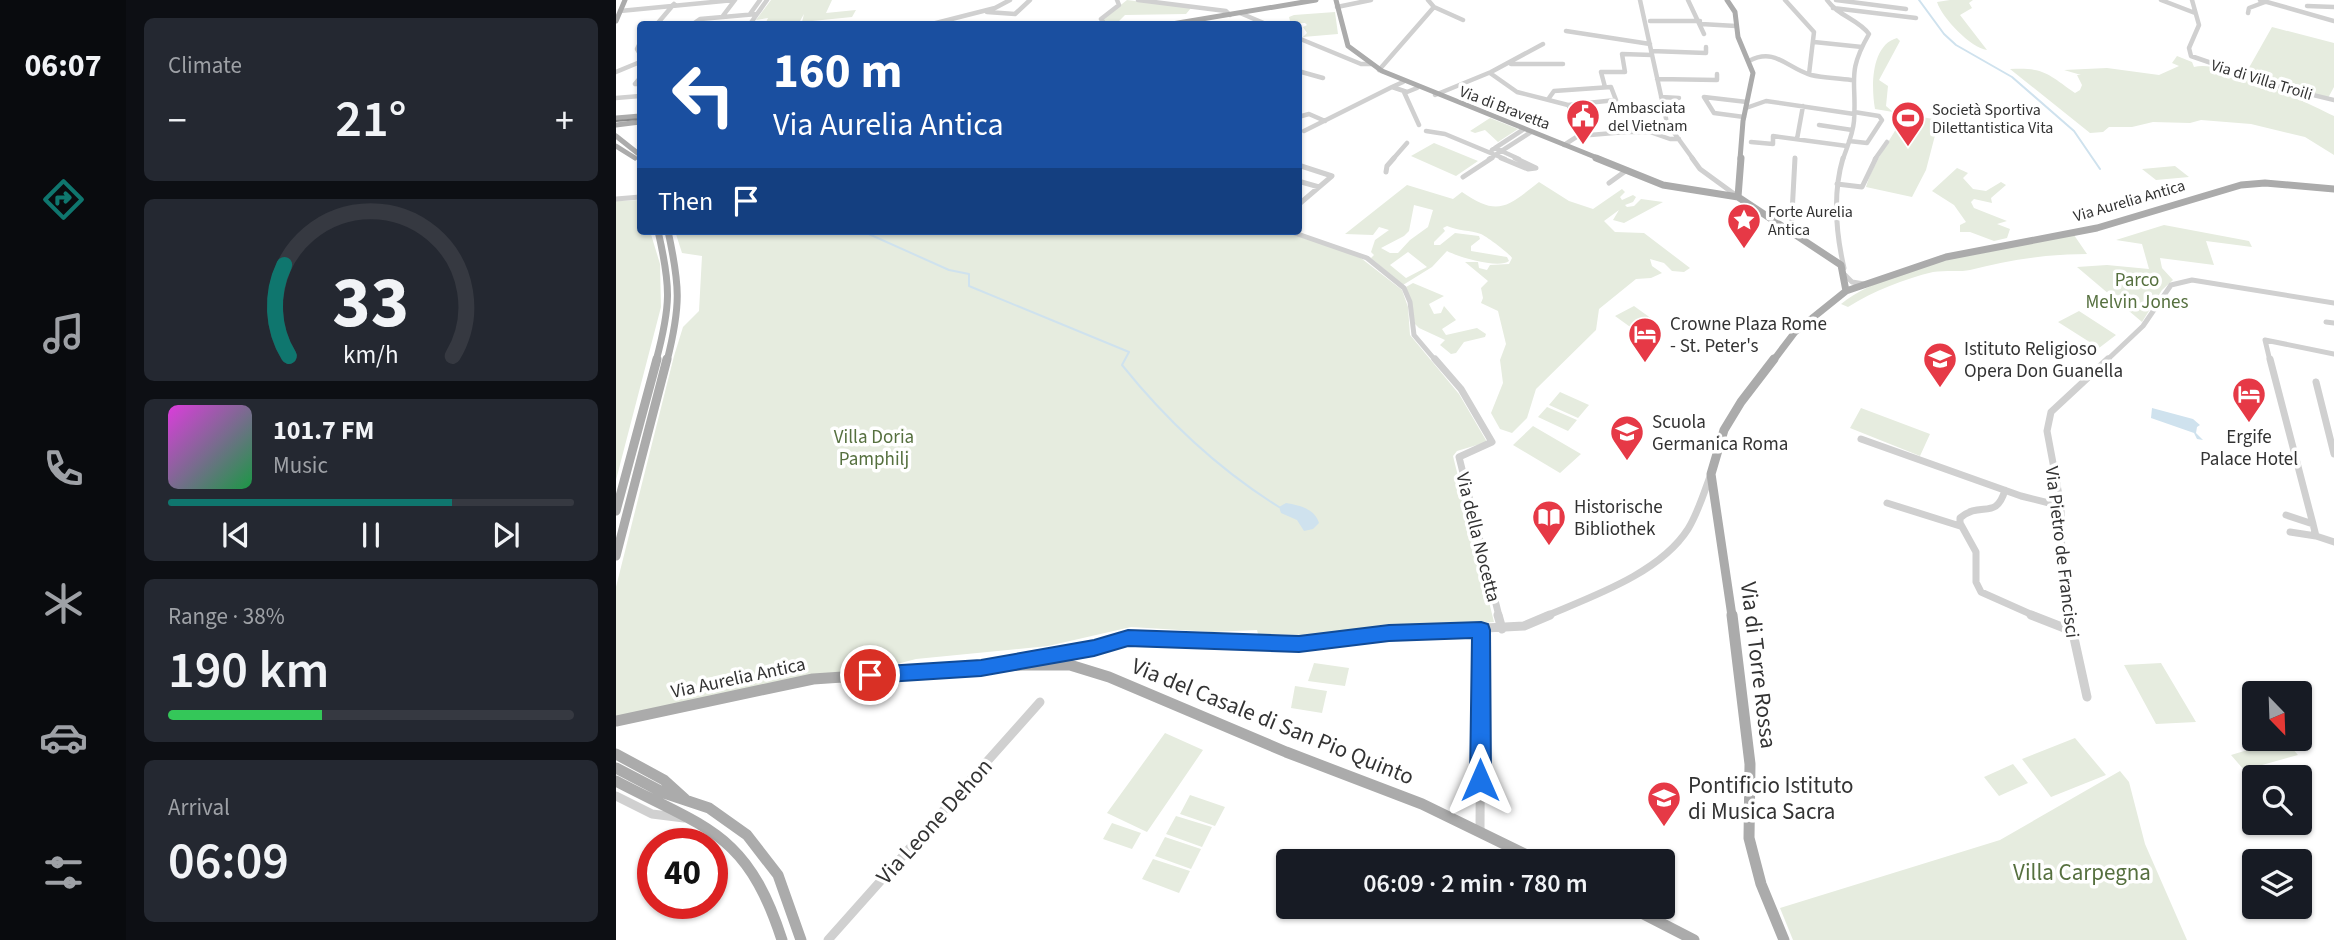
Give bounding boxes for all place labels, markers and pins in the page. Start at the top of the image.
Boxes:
public building icon: Ambasciata del Vietnam [1564,97,1602,146]
place label: Ambasciata del Vietnam [1608,97,1688,137]
sports icon: Società Sportiva Dilettantistica Vita [1889,99,1927,148]
place label: Società Sportiva Dilettantistica Vita [1932,99,2053,139]
place icon: Forte Aurelia Antica [1725,201,1763,250]
place label: Forte Aurelia Antica [1768,201,1853,241]
place label: Crowne Plaza Rome - St. Peter's [1670,311,1827,360]
hotel icon: Crowne Plaza Rome - St. Peter's [1626,315,1664,364]
place label: Istituto Religioso Opera Don Guanella [1964,336,2123,385]
school or university icon: Istituto Religioso Opera Don Guanella [1921,340,1959,389]
hotel icon: Ergife Palace Hotel [2230,375,2268,424]
place label: Scuola Germanica Roma [1652,409,1788,458]
school or university icon: Scuola Germanica Roma [1608,413,1646,462]
place label: Ergife Palace Hotel [2200,424,2298,473]
place label: Historische Bibliothek [1574,494,1663,543]
library icon: Historische Bibliothek [1530,498,1568,547]
pin [840,645,900,705]
place label: Pontificio Istituto di Musica Sacra [1688,769,1853,828]
school or university icon: Pontificio Istituto di Musica Sacra [1645,779,1683,828]

